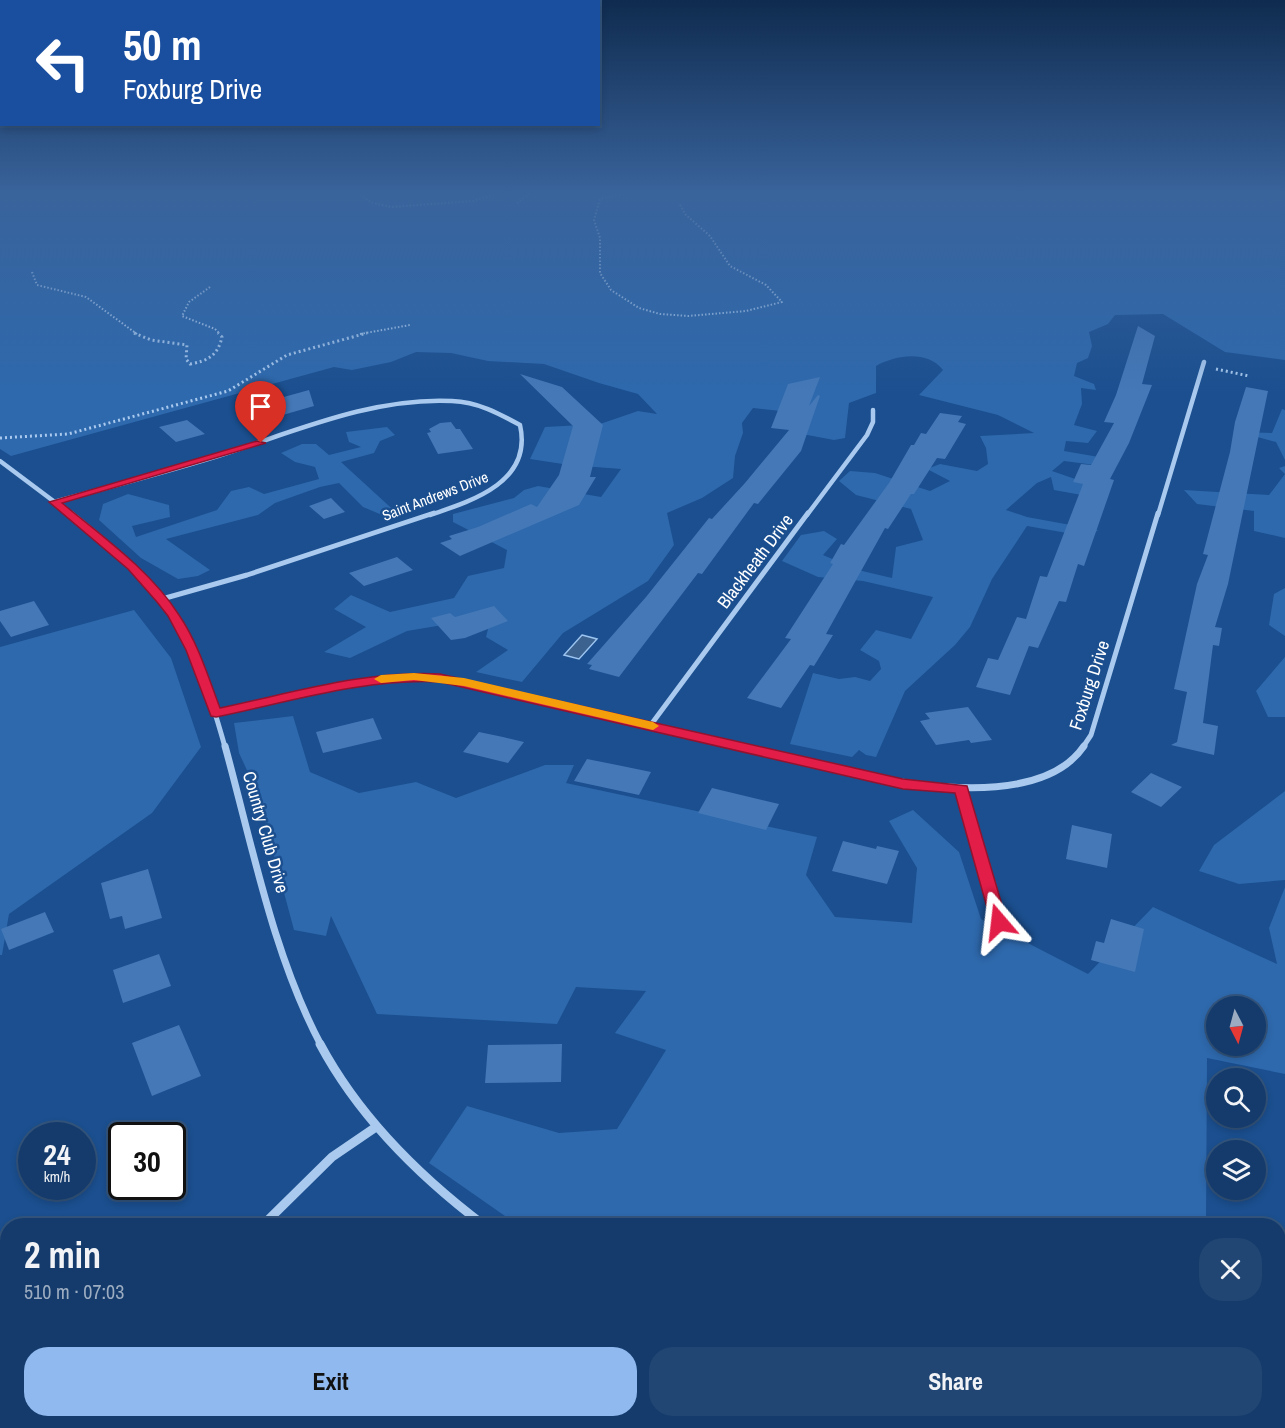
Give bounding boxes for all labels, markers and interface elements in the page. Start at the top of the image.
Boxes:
text: 50 m [123,17,202,73]
icon: left [24,24,102,102]
text: Foxburg Drive [123,71,262,107]
pin [235,381,286,443]
icon: arrive [244,390,277,423]
street label: Saint Andrews Drive [379,466,491,526]
street label: Blackheath Drive [711,509,799,613]
street label: Foxburg Drive [1063,637,1115,733]
street label: Country Club Drive [237,768,295,896]
position arrow [967,890,1031,954]
north arrow [1206,996,1266,1056]
map controls [1206,996,1266,1200]
button: search [1206,1068,1266,1128]
speed limit sign: 30 [108,1122,186,1200]
text: 24 [43,1134,71,1174]
button: layers [1206,1140,1266,1200]
text: km/h [44,1166,70,1187]
text: 2 min [24,1231,101,1279]
button: close [1199,1238,1262,1301]
text: 510 m · 07:03 [24,1278,124,1305]
button: Exit [24,1347,637,1416]
button: Share [649,1347,1262,1416]

